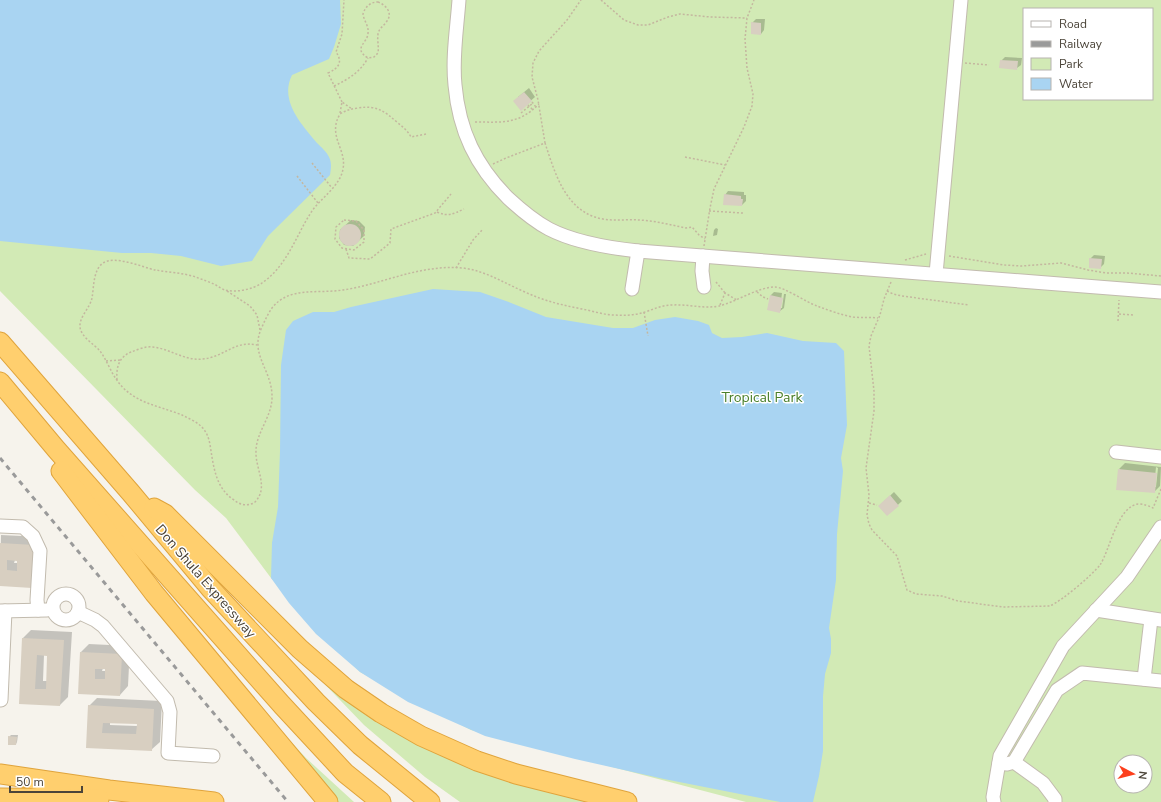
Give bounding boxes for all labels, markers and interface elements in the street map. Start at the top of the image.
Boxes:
legend [1023,8,1153,100]
text: Road [1059,16,1087,32]
text: Railway [1059,36,1103,52]
text: Park [1059,56,1084,72]
text: Water [1059,76,1093,92]
park label: Tropical Park [721,388,804,407]
street label: Don Shula Expressway [151,520,261,643]
north arrow [1113,754,1153,794]
scale bar [10,768,82,794]
text: N [1134,770,1150,780]
text: 50 m [16,774,44,790]

